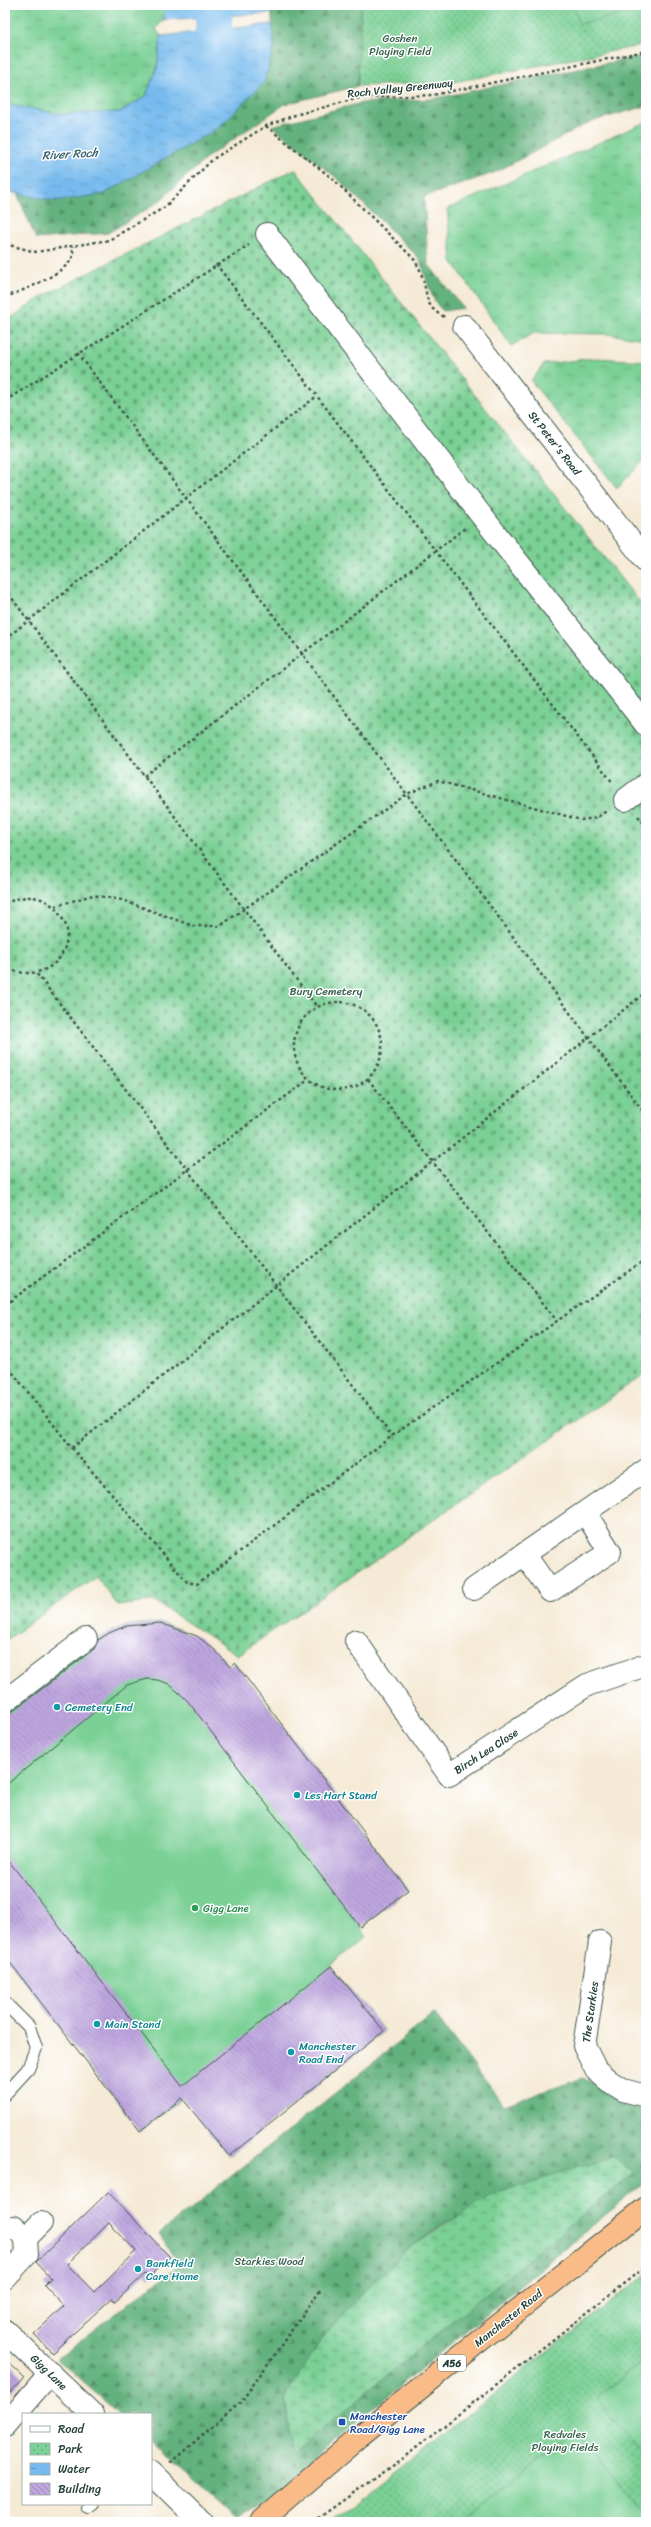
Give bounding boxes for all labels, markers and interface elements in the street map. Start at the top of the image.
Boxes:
park label: Goshen Playing Field [369,29,432,61]
street label: Roch Valley Greenway [346,73,454,103]
water label: River Roch [42,141,100,166]
street label: St Peter's Road [523,407,587,480]
park label: Bury Cemetery [290,982,363,1001]
place label: Cemetery End [65,1698,134,1717]
marker: Cemetery End [52,1702,62,1712]
street label: Birch Lea Close [450,1723,523,1779]
place label: Les Hart Stand [305,1786,378,1805]
marker: Les Hart Stand [292,1790,302,1800]
place label: Gigg Lane [203,1899,249,1918]
marker: Gigg Lane [190,1903,200,1913]
street label: The Starkies [577,1979,604,2044]
place label: Main Stand [105,2015,162,2034]
marker: Main Stand [92,2019,102,2029]
place label: Manchester Road End [299,2037,357,2069]
marker: Manchester Road End [286,2047,296,2057]
park label: Starkies Wood [234,2252,305,2271]
place label: Bankfield Care Home [146,2254,199,2286]
marker: Bankfield Care Home [133,2264,143,2274]
street label: Manchester Road [470,2284,548,2352]
street label: Gigg Lane [26,2350,72,2396]
road number: A56 [438,2355,466,2371]
place label: Manchester Road/Gigg Lane [350,2407,425,2439]
legend [22,2413,152,2505]
marker: Manchester Road/Gigg Lane [337,2417,347,2427]
text: Road [58,2418,85,2440]
park label: Redvales Playing Fields [531,2425,600,2457]
text: Park [58,2438,83,2460]
text: Water [58,2458,91,2480]
text: Building [58,2478,101,2500]

